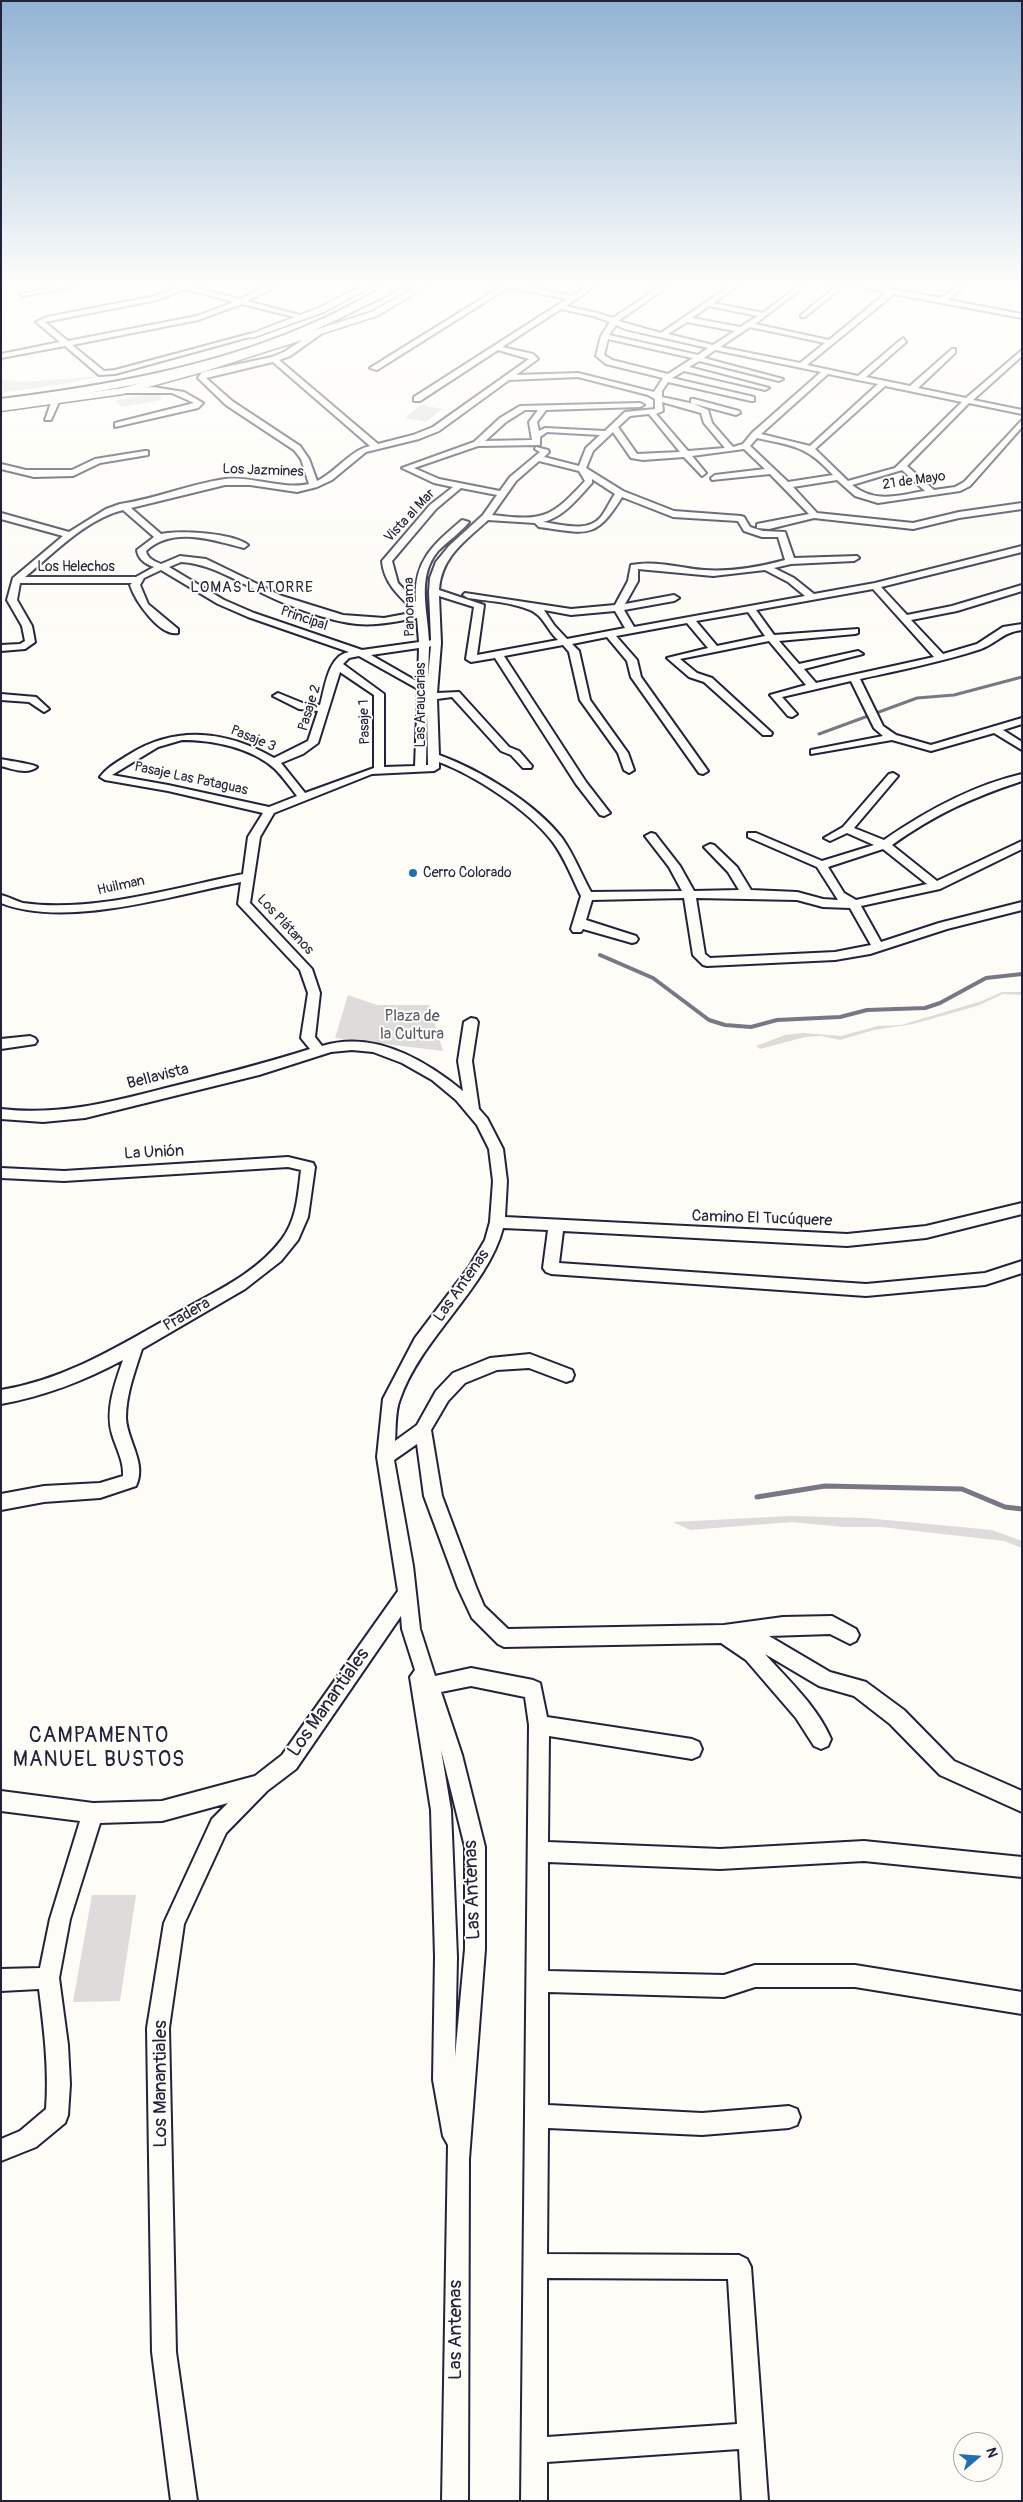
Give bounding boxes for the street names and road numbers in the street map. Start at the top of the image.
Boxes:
street label: Los Jazmines [222,461,304,481]
street label: 21 de Mayo [881,468,947,494]
street label: Vista al Mar [381,486,439,546]
street label: Los Helechos [37,559,115,575]
street label: Panorama [401,577,419,637]
street label: Principal [278,603,330,635]
street label: Las Araucarias [413,663,429,747]
street label: Pasaje 2 [295,683,325,733]
street label: Pasaje 1 [356,699,374,745]
street label: Pasaje 3 [228,722,278,756]
street label: Pasaje Las Pataguas [133,759,249,799]
street label: Huilman [96,873,146,899]
street label: Los Plátanos [253,891,317,959]
street label: Bellavista [125,1060,191,1094]
street label: La Unión [123,1142,185,1164]
street label: Camino El Tucúquere [691,1207,833,1231]
street label: Las Antenas [430,1246,494,1326]
street label: Pradera [160,1294,214,1336]
street label: Los Manantiales [283,1644,375,1762]
street label: Las Antenas [460,1840,486,1940]
street label: Los Manantiales [150,2020,172,2148]
street label: Las Antenas [445,2280,467,2380]

